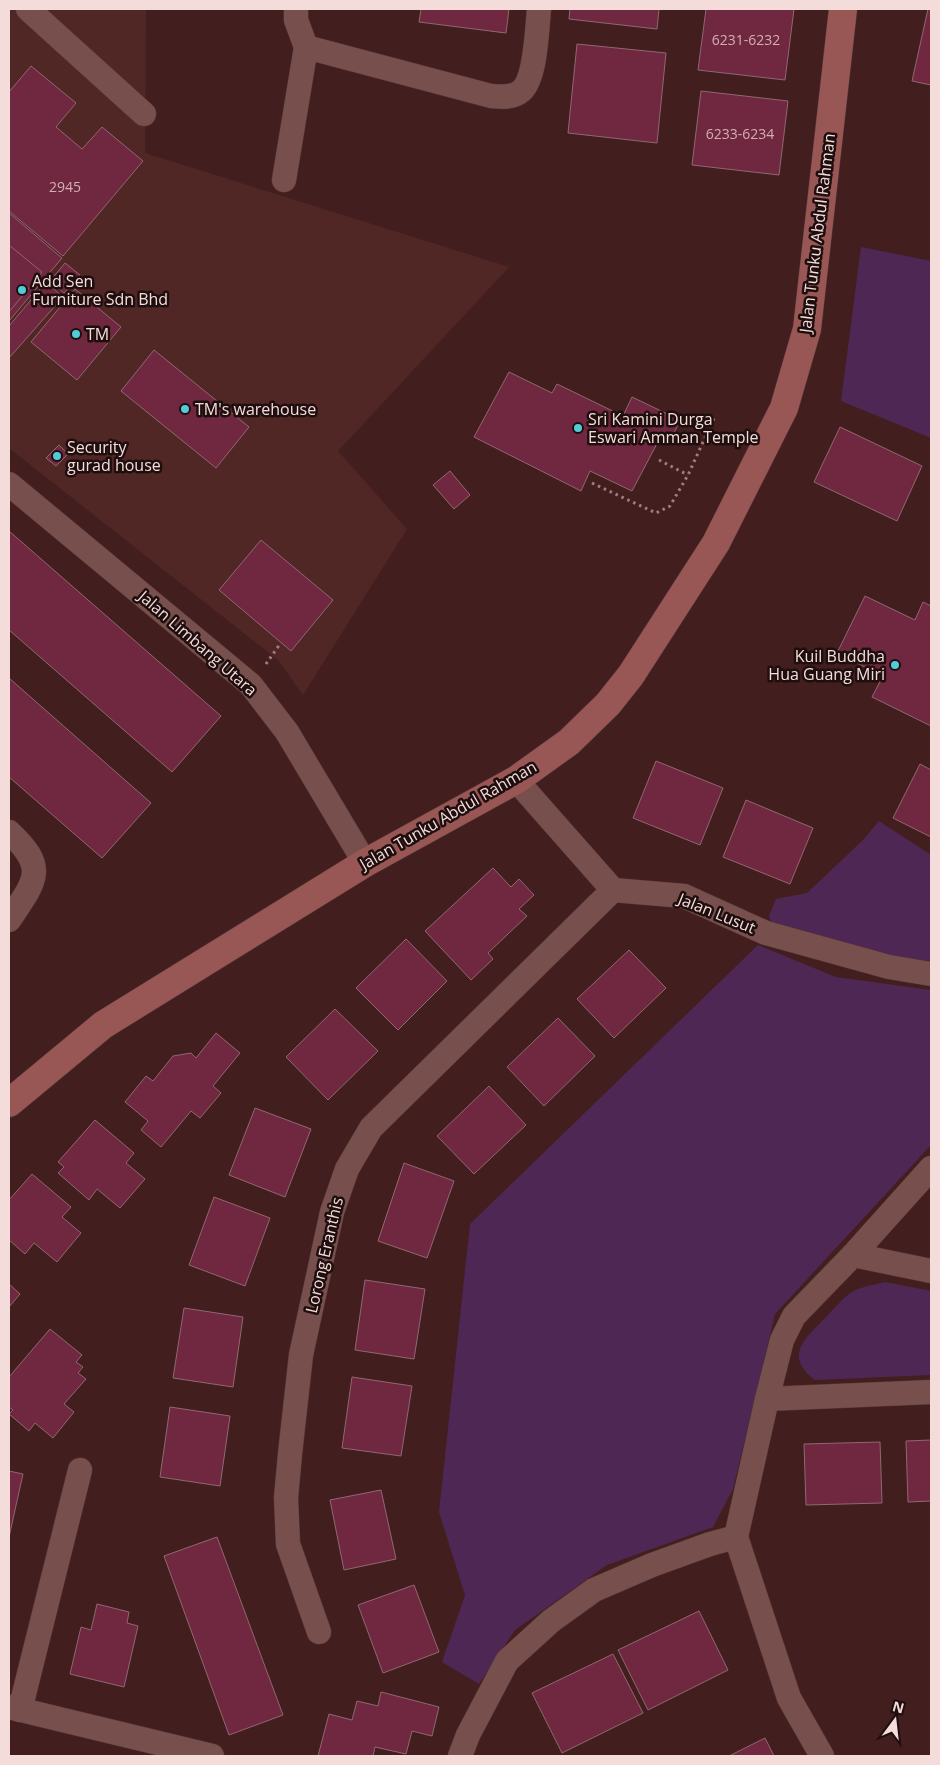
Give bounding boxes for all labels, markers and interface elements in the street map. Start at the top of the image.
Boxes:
house number: 6231-6232 [712,30,780,49]
house number: 6233-6234 [706,124,774,143]
street label: Jalan Tunku Abdul Rahman [794,132,840,336]
house number: 2945 [49,177,81,196]
place label: Add Sen Furniture Sdn Bhd [32,270,168,310]
marker: Add Sen Furniture Sdn Bhd [16,284,28,296]
place label: TM [86,323,109,345]
marker: TM [70,328,82,340]
place label: TM's warehouse [195,398,316,420]
marker: TM's warehouse [179,403,191,415]
place label: Sri Kamini Durga Eswari Amman Temple [588,408,759,448]
marker: Sri Kamini Durga Eswari Amman Temple [572,422,584,434]
place label: Security gurad house [67,436,161,476]
marker: Security gurad house [51,450,63,462]
street label: Jalan Limbang Utara [133,584,262,701]
place label: Kuil Buddha Hua Guang Miri [768,645,885,685]
marker: Kuil Buddha Hua Guang Miri [889,659,901,671]
street label: Jalan Tunku Abdul Rahman [354,755,540,876]
street label: Jalan Lusut [673,887,759,939]
street label: Lorong Eranthis [300,1195,348,1315]
north arrow [870,1695,920,1745]
text: N [891,1696,906,1718]

